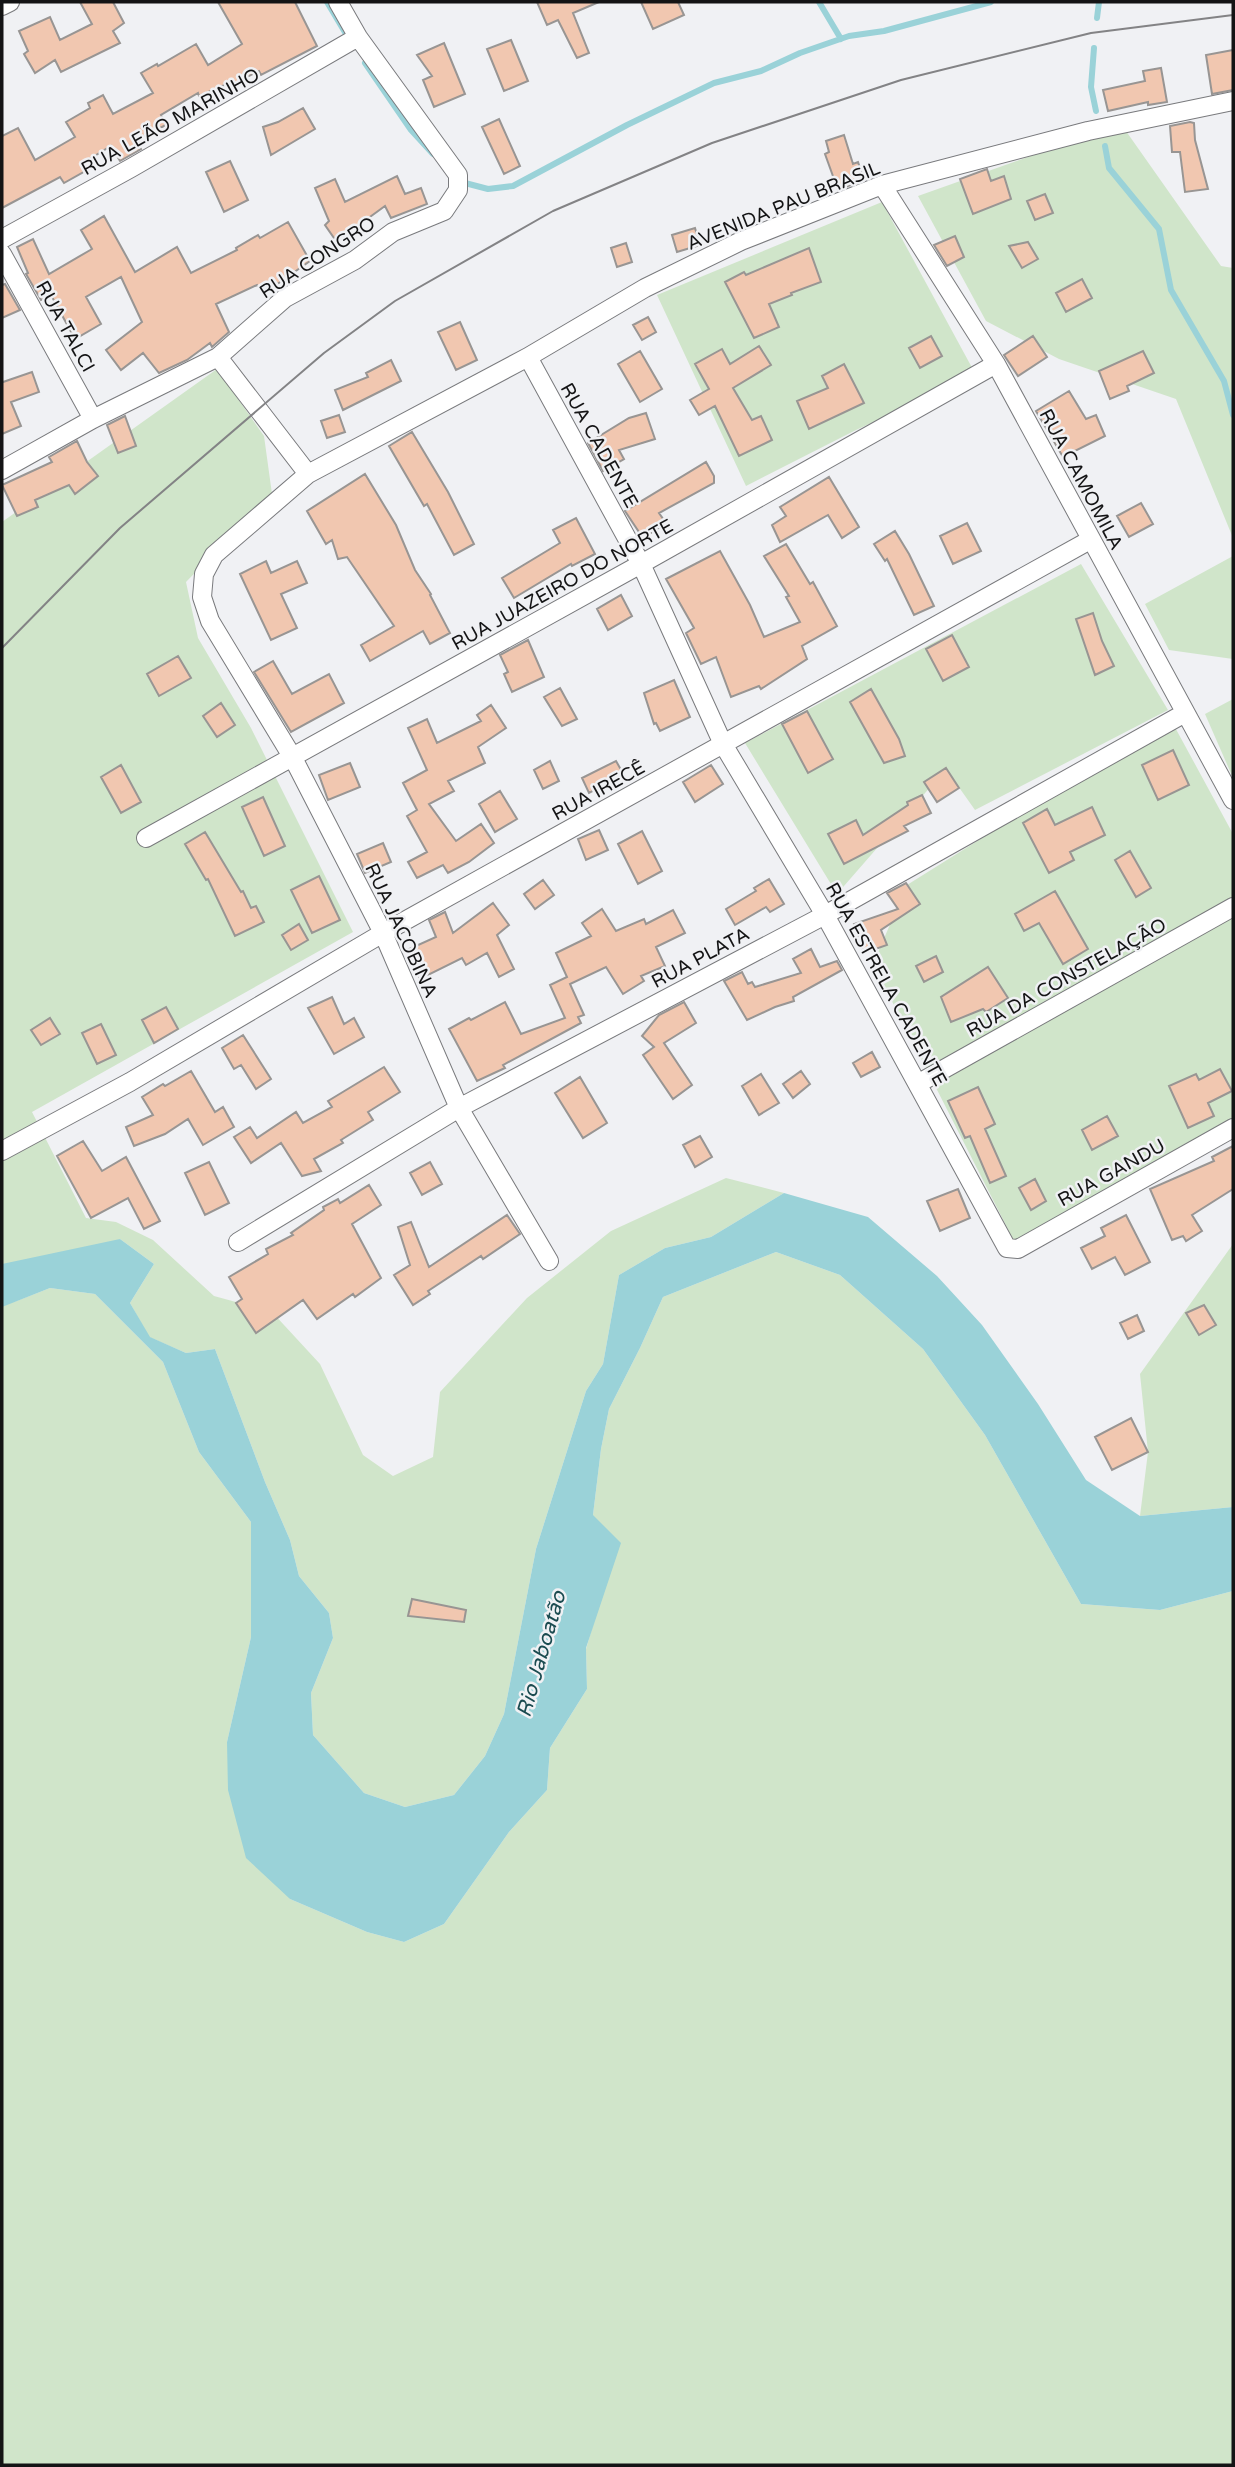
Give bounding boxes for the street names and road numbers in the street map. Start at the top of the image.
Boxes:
street label: RUA LEÃO MARINHO [77,63,264,180]
street label: AVENIDA PAU BRASIL [684,157,883,255]
street label: RUA CONGRO [256,212,380,303]
street label: RUA TALCI [31,277,99,376]
street label: RUA CADENTE [556,379,643,512]
street label: RUA CAMOMILA [1035,405,1128,554]
street label: RUA JUAZEIRO DO NORTE [448,515,677,655]
street label: RUA IRECÊ [548,756,649,825]
street label: RUA JACOBINA [360,860,442,1001]
street label: RUA ESTRELA CADENTE [821,879,951,1090]
street label: RUA DA CONSTELAÇÃO [962,913,1170,1042]
street label: RUA PLATA [648,923,753,993]
street label: RUA GANDU [1054,1134,1169,1211]

